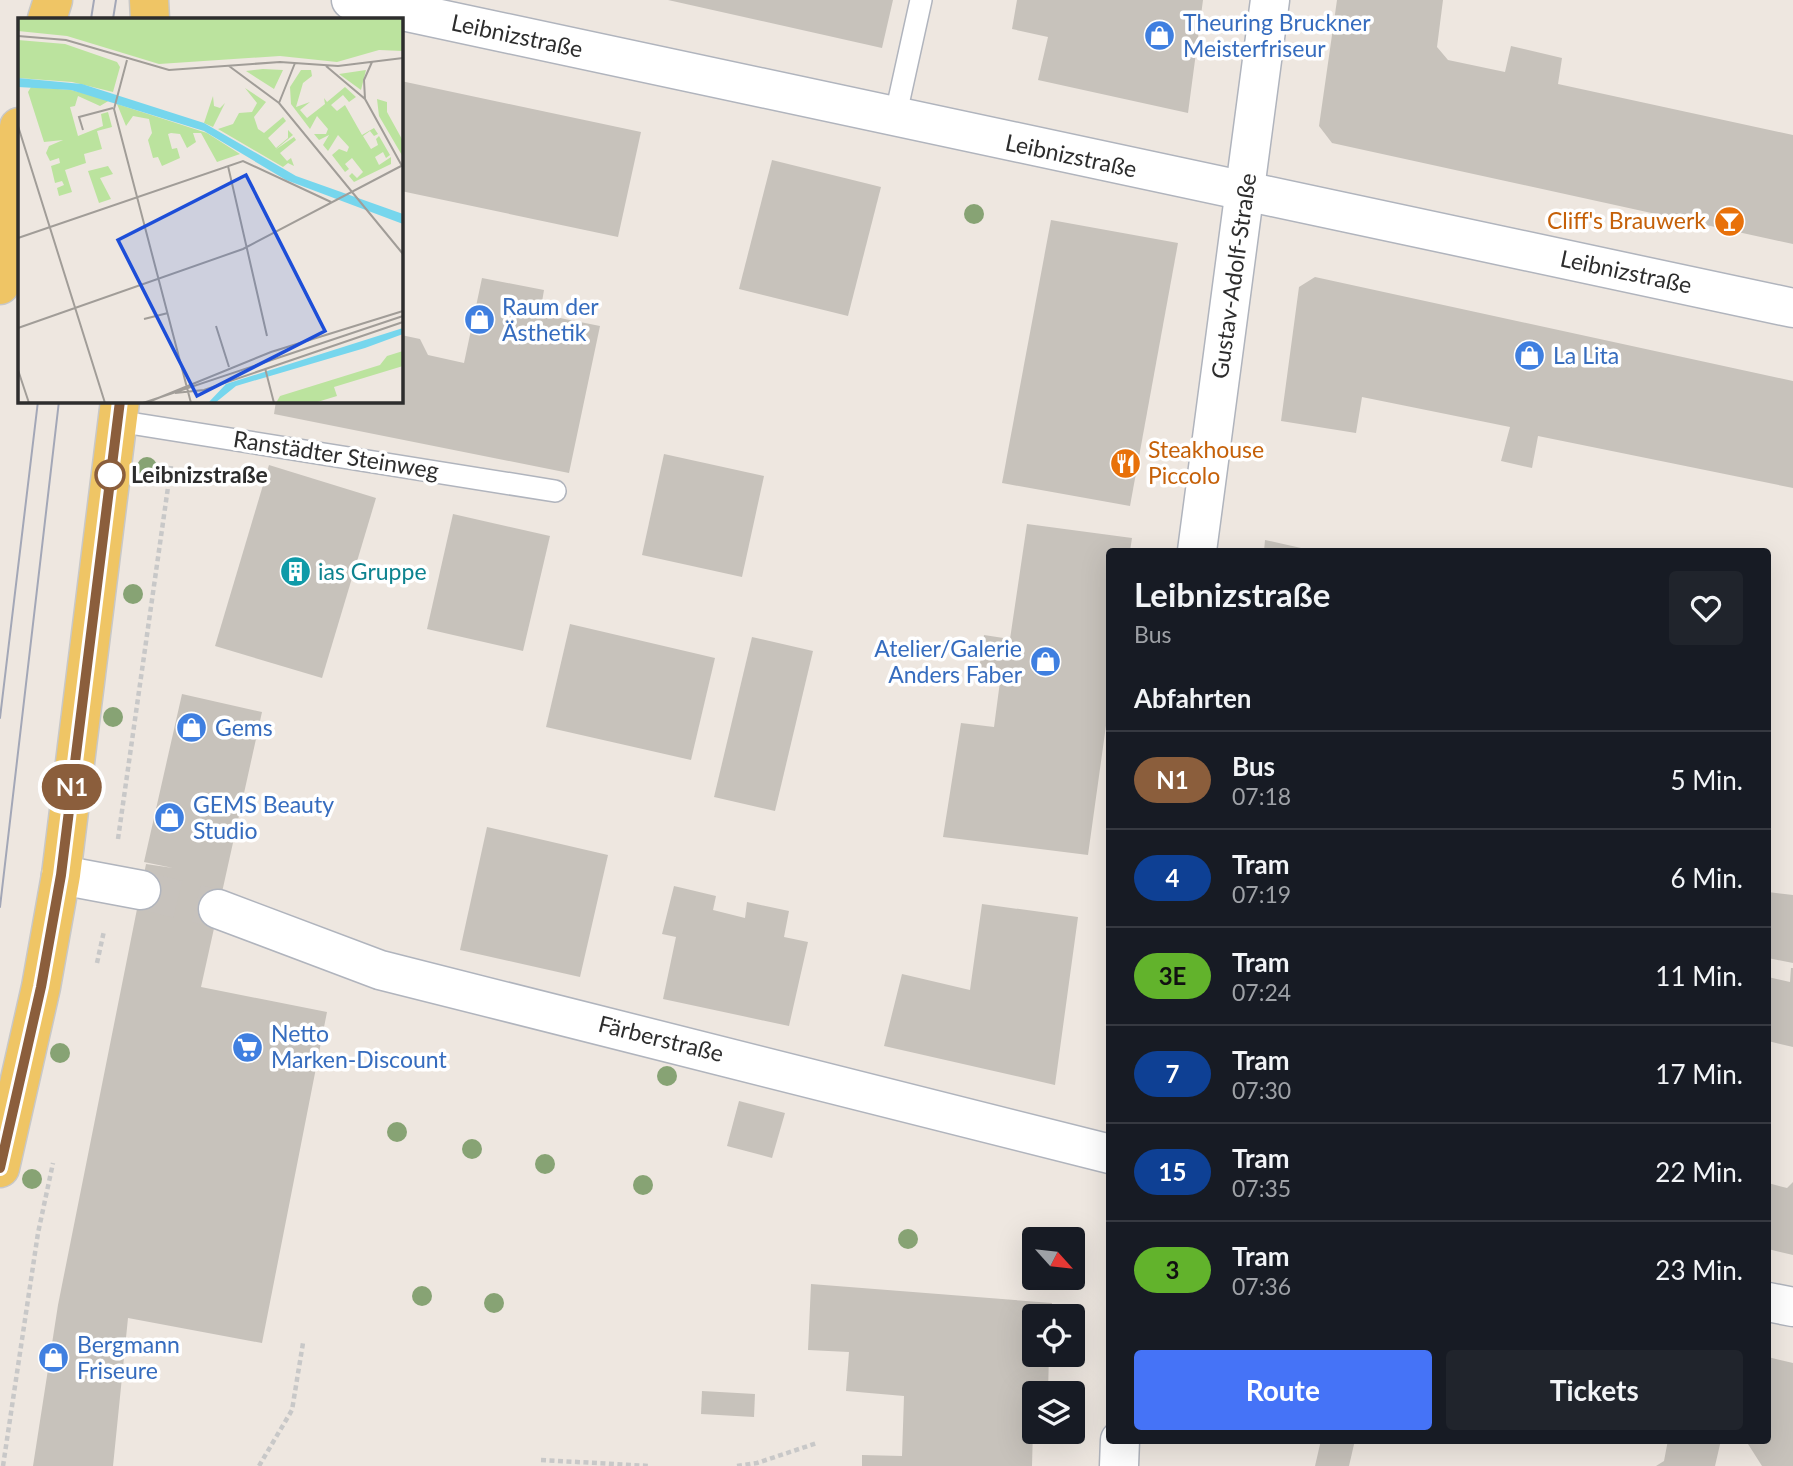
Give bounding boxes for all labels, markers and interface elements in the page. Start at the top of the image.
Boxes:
street label: Leibnizstraße [449,7,585,63]
place label: Theuring Bruckner Meisterfriseur [1183,8,1371,62]
inset map [18,18,402,402]
shop icon: Theuring Bruckner Meisterfriseur [1143,19,1177,53]
street label: Leibnizstraße [1003,127,1139,183]
street label: Gustav-Adolf-Straße [1205,171,1261,381]
bar icon: Cliff's Brauwerk [1712,204,1746,238]
place label: Cliff's Brauwerk [1547,206,1706,234]
street label: Leibnizstraße [1558,243,1694,299]
place label: Raum der Ästhetik [502,292,599,346]
shop icon: Raum der Ästhetik [462,303,496,337]
shop icon: La Lita [1513,339,1547,373]
place label: La Lita [1553,341,1619,369]
street label: Ranstädter Steinweg [231,424,441,484]
place label: Steakhouse Piccolo [1148,435,1264,489]
restaurant icon: Steakhouse Piccolo [1108,446,1142,480]
marker: Leibnizstraße [95,460,125,490]
place label: Leibnizstraße [131,460,268,488]
building icon: ias Gruppe [278,555,312,589]
place label: ias Gruppe [318,557,427,585]
button: heart [1669,571,1743,645]
text: Leibnizstraße [1134,574,1330,614]
text: Bus [1134,620,1171,648]
place label: Atelier/Galerie Anders Faber [874,634,1023,688]
shop icon: Atelier/Galerie Anders Faber [1028,645,1062,679]
text: Abfahrten [1134,682,1252,714]
shop icon: Gems [175,711,209,745]
place label: Gems [215,713,273,741]
text: Bus [1232,750,1275,782]
line badge: N1 [41,764,104,810]
text: 5 Min. [1670,764,1743,796]
text: N1 [1156,765,1189,794]
text: N1 [56,772,88,801]
text: 07:18 [1232,782,1291,810]
place label: GEMS Beauty Studio [193,790,334,844]
shop icon: GEMS Beauty Studio [153,801,187,835]
text: Tram [1232,848,1289,880]
text: 6 Min. [1670,862,1743,894]
text: 4 [1166,863,1179,892]
text: 07:19 [1232,880,1291,908]
text: Tram [1232,946,1289,978]
text: 11 Min. [1655,960,1743,992]
text: 3E [1159,961,1186,990]
text: 07:24 [1232,978,1291,1006]
street label: Färberstraße [596,1009,727,1067]
place label: Netto Marken-Discount [271,1019,447,1073]
supermarket icon: Netto Marken-Discount [231,1030,265,1064]
text: Tram [1232,1044,1289,1076]
text: 17 Min. [1655,1058,1743,1090]
text: 7 [1166,1059,1179,1088]
text: 07:30 [1232,1076,1291,1104]
text: Tram [1232,1142,1289,1174]
text: 22 Min. [1655,1156,1743,1188]
text: 15 [1159,1157,1186,1186]
text: 07:35 [1232,1174,1291,1202]
north arrow [1022,1227,1085,1290]
map controls [1022,1227,1085,1444]
text: Tram [1232,1240,1289,1272]
text: 23 Min. [1655,1254,1743,1286]
text: 3 [1166,1255,1179,1284]
text: 07:36 [1232,1272,1291,1300]
button: locate [1022,1304,1085,1367]
place label: Bergmann Friseure [77,1330,180,1384]
shop icon: Bergmann Friseure [37,1341,71,1375]
button: Route [1134,1350,1432,1430]
button: Tickets [1446,1350,1743,1430]
button: layers [1022,1381,1085,1444]

